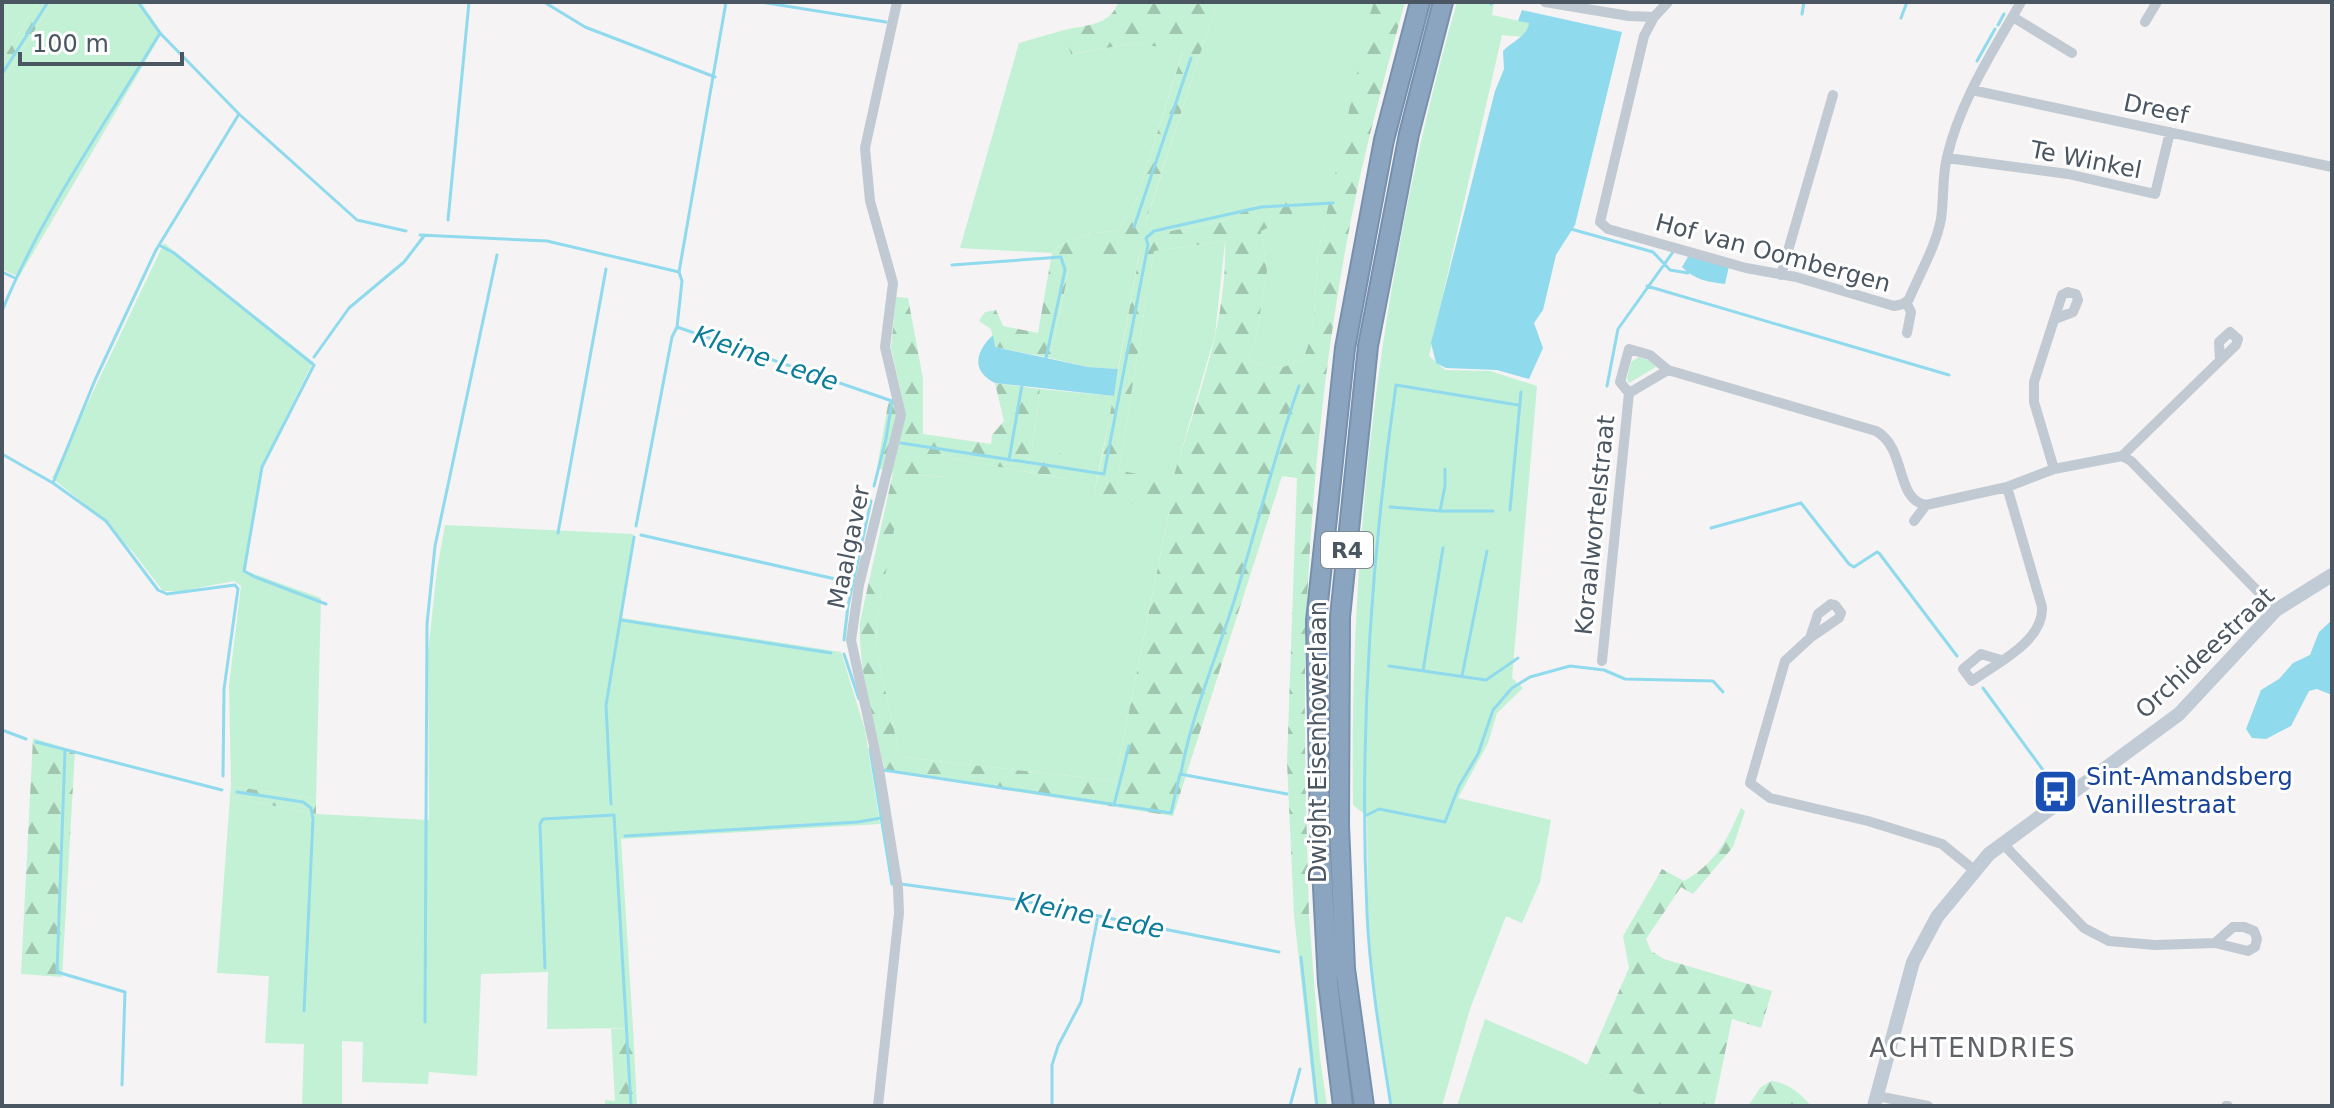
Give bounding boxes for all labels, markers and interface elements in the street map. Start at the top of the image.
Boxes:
scale bar [20,16,182,66]
text: 100 m [32,30,109,58]
street label: Dreef [2121,88,2192,130]
street label: Te Winkel [2027,135,2144,184]
street label: Hof van Oombergen [1652,208,1894,298]
water label: Kleine Lede [690,319,842,397]
street label: Koraalwortelstraat [1570,414,1620,636]
street label: Maalgaver [822,483,876,611]
road number: R4 [1321,532,1373,568]
street label: Orchideestraat [2130,582,2280,724]
street label: Dwight Eisenhowerlaan [1304,601,1332,883]
place label: Sint-Amandsberg Vanillestraat [2086,763,2293,819]
bus stop icon: Sint-Amandsberg Vanillestraat [2031,767,2079,815]
water label: Kleine Lede [1013,886,1167,944]
district label: ACHTENDRIES [1869,1033,2077,1063]

